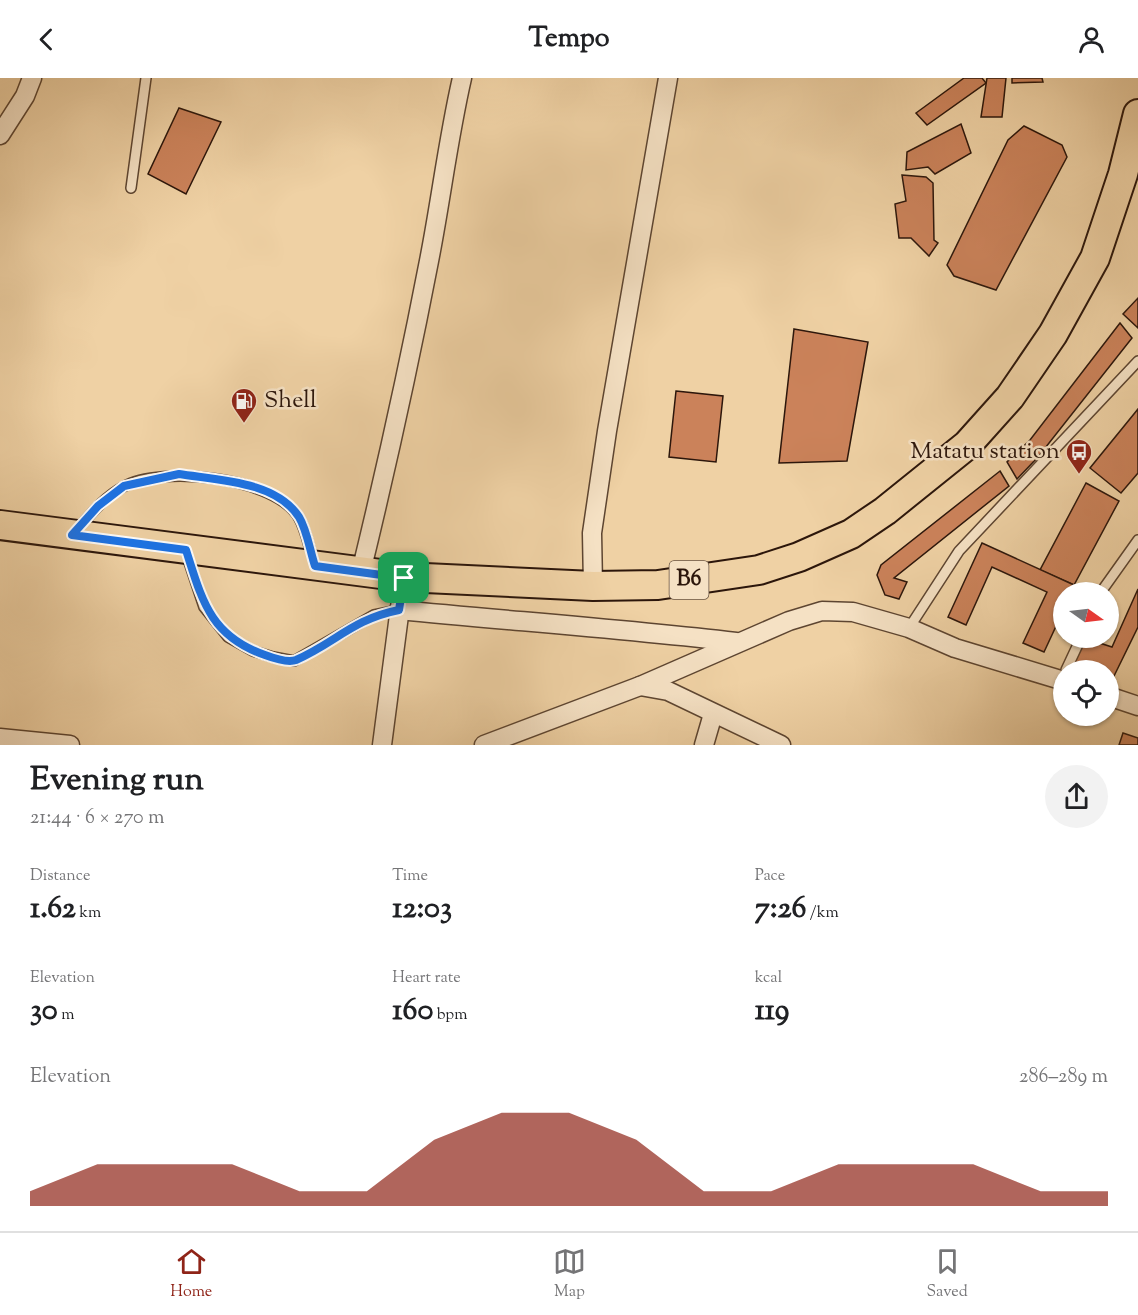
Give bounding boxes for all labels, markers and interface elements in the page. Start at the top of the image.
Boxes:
text: Tempo [529,20,610,59]
icon: back [30,23,63,56]
icon: person [1075,23,1108,56]
place label: Shell [264,384,317,418]
fuel station icon: Shell [229,386,259,424]
place label: Matatu station [910,435,1060,469]
bus stop icon: Matatu station [1064,437,1094,475]
pin [378,552,429,603]
icon: arrive [387,561,420,594]
road number: B6 [670,561,708,599]
north arrow [1053,582,1119,648]
map controls [1053,582,1119,726]
button: locate [1053,660,1119,726]
text: Evening run [30,757,204,805]
button: share [1045,765,1108,828]
text: 21:44 · 6 × 270 m [30,804,164,833]
text: Distance [30,865,90,888]
text: Time [392,865,428,888]
text: Pace [755,865,785,888]
text: 1.62 [30,888,76,931]
text: 12:03 [392,888,452,931]
text: 7:26 [755,888,806,931]
text: km [76,902,101,925]
text: /km [806,902,839,925]
text: Elevation [30,967,95,990]
text: Heart rate [392,967,461,990]
text: kcal [755,967,782,990]
text: 30 [30,990,58,1033]
text: 160 [392,990,433,1033]
text: 119 [755,990,789,1033]
text: m [58,1004,74,1027]
text: bpm [433,1004,467,1027]
text: Elevation [30,1063,111,1092]
text: 286–289 m [1019,1063,1108,1092]
tab: Home [170,1245,212,1304]
tab: Map [553,1245,586,1304]
tab: Saved [927,1245,968,1304]

